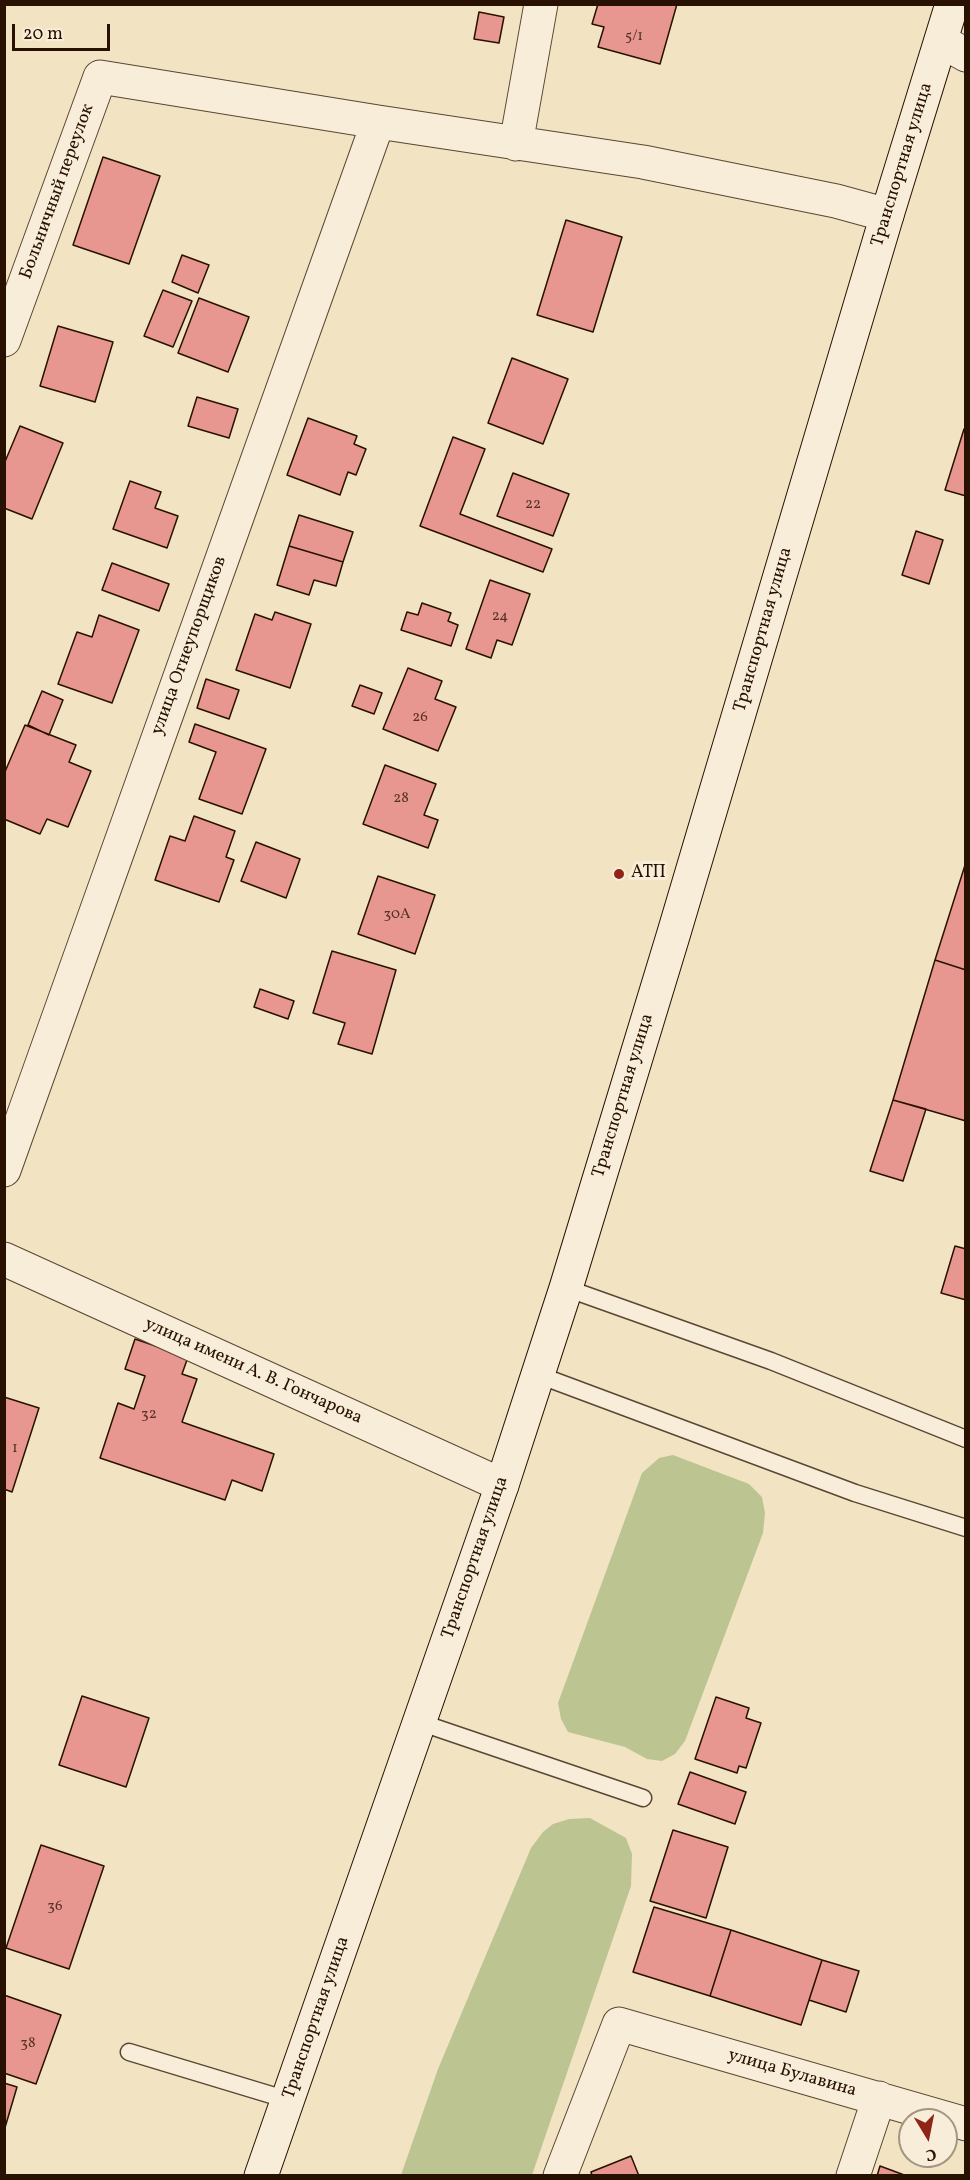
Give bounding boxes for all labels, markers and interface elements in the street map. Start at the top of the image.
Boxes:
scale bar [15,12,112,50]
text: 20 m [23,22,63,47]
house number: 5/1 [625,28,643,46]
street label: Транспортная улица [868,80,938,250]
street label: Больничный переулок [16,101,100,283]
house number: 22 [525,496,541,514]
street label: Транспортная улица [730,545,798,715]
street label: улица Огнеупорщиков [148,554,232,738]
house number: 24 [492,608,508,626]
house number: 26 [412,709,428,727]
house number: 28 [393,790,409,808]
place label: АТП [631,863,666,885]
marker: АТП [612,867,626,881]
house number: 30А [384,906,410,924]
street label: Транспортная улица [589,1011,659,1181]
street label: улица имени А. В. Гончарова [141,1314,365,1430]
house number: 32 [141,1406,157,1424]
house number: 1 [12,1440,18,1458]
street label: Транспортная улица [438,1474,514,1642]
house number: 36 [47,1898,63,1916]
street label: Транспортная улица [279,1934,355,2102]
house number: 38 [20,2035,36,2053]
street label: улица Булавина [725,2045,859,2103]
north arrow [898,2108,958,2168]
text: С [924,2142,938,2165]

